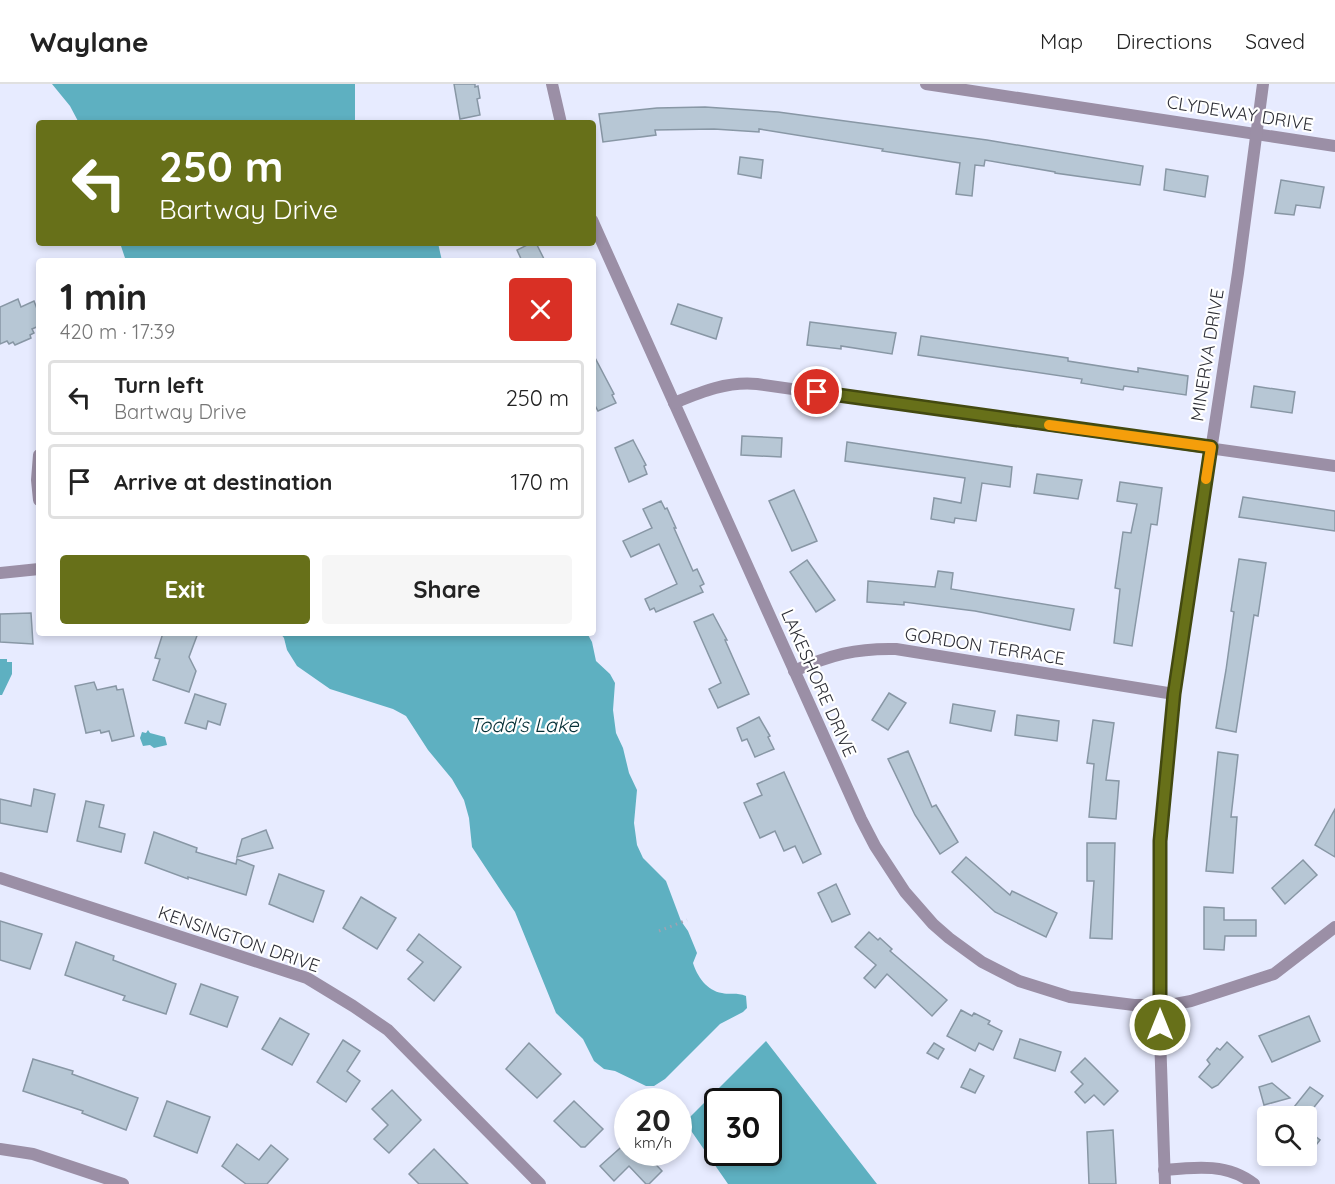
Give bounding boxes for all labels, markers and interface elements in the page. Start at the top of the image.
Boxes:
text: Waylane [30,24,149,59]
text: Map [1040,28,1083,54]
text: Directions [1116,28,1212,54]
text: Saved [1245,28,1305,54]
street label: CLYDEWAY DRIVE [1165,90,1315,136]
text: 250 m [159,140,283,193]
icon: left [60,144,138,222]
text: Bartway Drive [159,192,338,226]
text: 1 min [60,274,147,319]
button: close [509,278,572,341]
street label: MINERVA DRIVE [1185,287,1229,423]
text: 420 m · 17:39 [60,319,175,344]
pin [791,366,842,417]
text: Turn left [114,371,204,399]
icon: arrive [800,375,833,408]
icon: left [63,381,96,414]
text: 250 m [506,384,569,412]
text: Bartway Drive [114,399,247,424]
icon: arrive [63,465,96,498]
text: Arrive at destination [114,468,332,496]
text: 170 m [510,468,569,496]
button: Exit [60,555,310,624]
button: Share [322,555,572,624]
street label: LAKESHORE DRIVE [776,606,862,760]
street label: GORDON TERRACE [903,622,1067,670]
water label: Todd's Lake [469,712,579,737]
street label: KENSINGTON DRIVE [155,901,323,977]
position arrow [1128,993,1192,1057]
speed limit sign: 30 [704,1088,782,1166]
text: 20 [635,1101,671,1139]
map controls [1257,1106,1317,1166]
button: search [1257,1106,1317,1166]
text: km/h [634,1133,672,1152]

